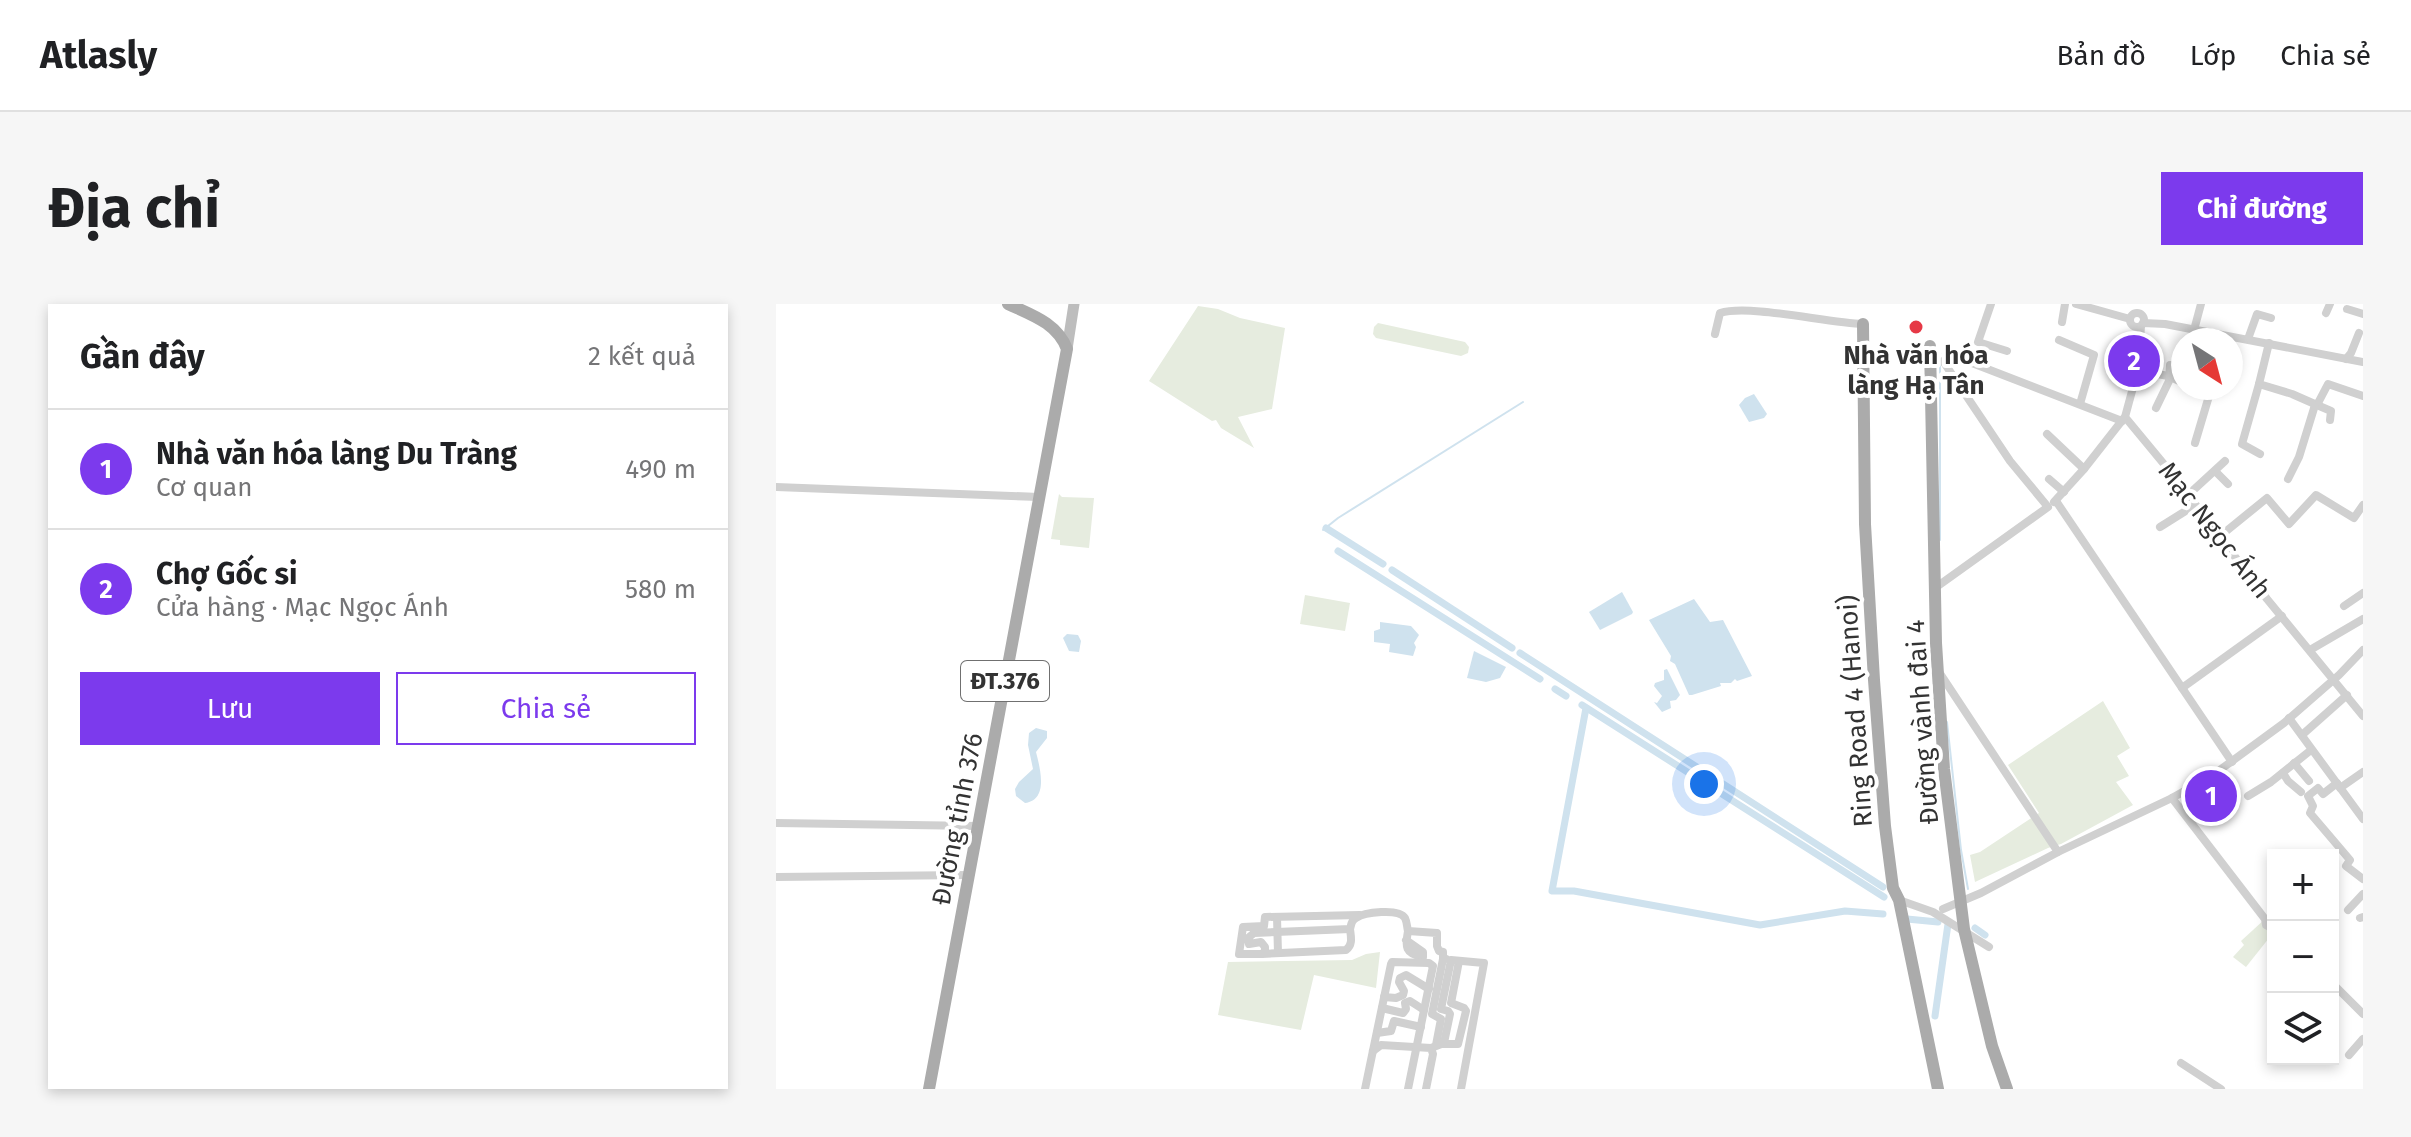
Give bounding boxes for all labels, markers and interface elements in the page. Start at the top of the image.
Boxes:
text: Atlasly [40,32,157,78]
text: Bản đồ [2056,39,2146,72]
text: Lớp [2190,39,2236,72]
text: Chia sẻ [2280,39,2371,72]
button: Chỉ đường [2161,172,2363,245]
text: Địa chỉ [48,175,220,242]
marker: Nhà văn hóa làng Hạ Tân [1907,318,1925,336]
north arrow [2171,328,2243,400]
pin: 2 [2108,331,2160,391]
text: Gần đây [80,336,205,377]
place label: Nhà văn hóa làng Hạ Tân [1843,340,1989,401]
text: 2 kết quả [588,341,696,372]
text: Nhà văn hóa làng Du Tràng [156,436,517,472]
text: 1 [100,454,112,485]
text: 490 m [625,454,696,485]
street label: Mạc Ngọc Ánh [2152,456,2277,605]
text: Cơ quan [156,472,252,503]
text: Chợ Gốc si [156,556,297,592]
text: 2 [99,574,113,605]
text: 580 m [625,574,696,605]
text: Cửa hàng · Mạc Ngọc Ánh [156,592,449,623]
street label: Ring Road 4 (Hanoi) [1832,594,1879,828]
street label: Đường vành đai 4 [1900,618,1945,825]
road number: ĐT.376 [961,661,1049,701]
button: Lưu [80,672,380,745]
button: Chia sẻ [396,672,696,745]
street label: Đường tỉnh 376 [926,730,989,908]
your location [1684,764,1724,804]
pin: 1 [2185,766,2237,826]
map controls [2267,849,2339,1065]
button: + [2267,849,2339,921]
button: − [2267,921,2339,993]
button: layers [2267,993,2339,1065]

